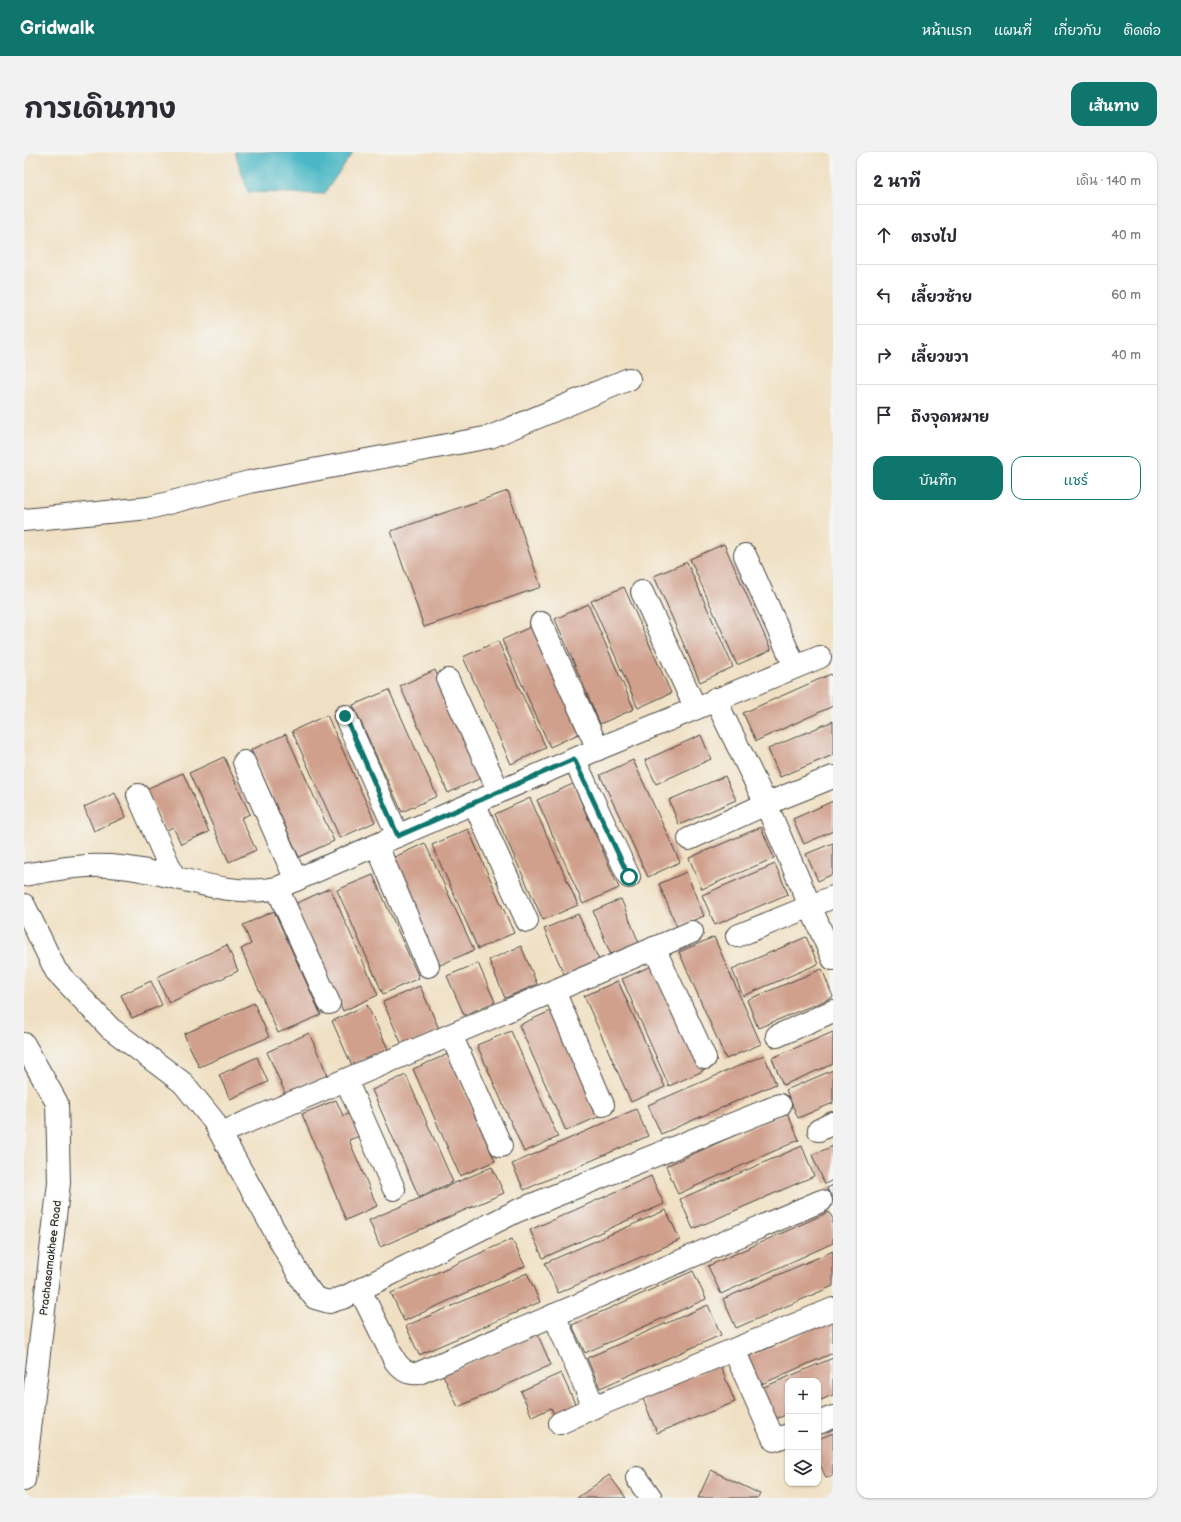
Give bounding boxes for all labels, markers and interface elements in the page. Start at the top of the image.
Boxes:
text: Gridwalk [20,17,95,40]
text: หน้าแรก [922,22,972,39]
text: แผนที่ [994,22,1032,39]
text: เกี่ยวกับ [1054,22,1101,39]
text: ติดต่อ [1123,22,1161,39]
button: เส้นทาง [1071,82,1157,126]
text: การเดินทาง [24,93,176,126]
text: 2 นาที [873,172,921,192]
text: เดิน · 140 m [1076,173,1141,189]
icon: ahead [873,224,895,246]
text: 40 m [1111,227,1141,243]
text: ตรงไป [911,228,957,247]
icon: left [873,284,895,306]
text: 60 m [1111,287,1141,303]
text: เลี้ยวซ้าย [911,288,972,307]
icon: right [873,344,895,366]
text: 40 m [1111,347,1141,363]
text: เลี้ยวขวา [911,348,969,367]
icon: arrive [873,404,895,426]
text: ถึงจุดหมาย [911,408,989,427]
button: บันทึก [873,456,1003,500]
button: แชร์ [1011,456,1141,500]
route end [336,707,354,725]
route start [620,868,638,886]
street label: Prachasamakhee Road [37,1200,64,1316]
map controls [785,1378,821,1486]
button: + [785,1378,821,1414]
button: − [785,1414,821,1450]
button: layers [785,1450,821,1486]

